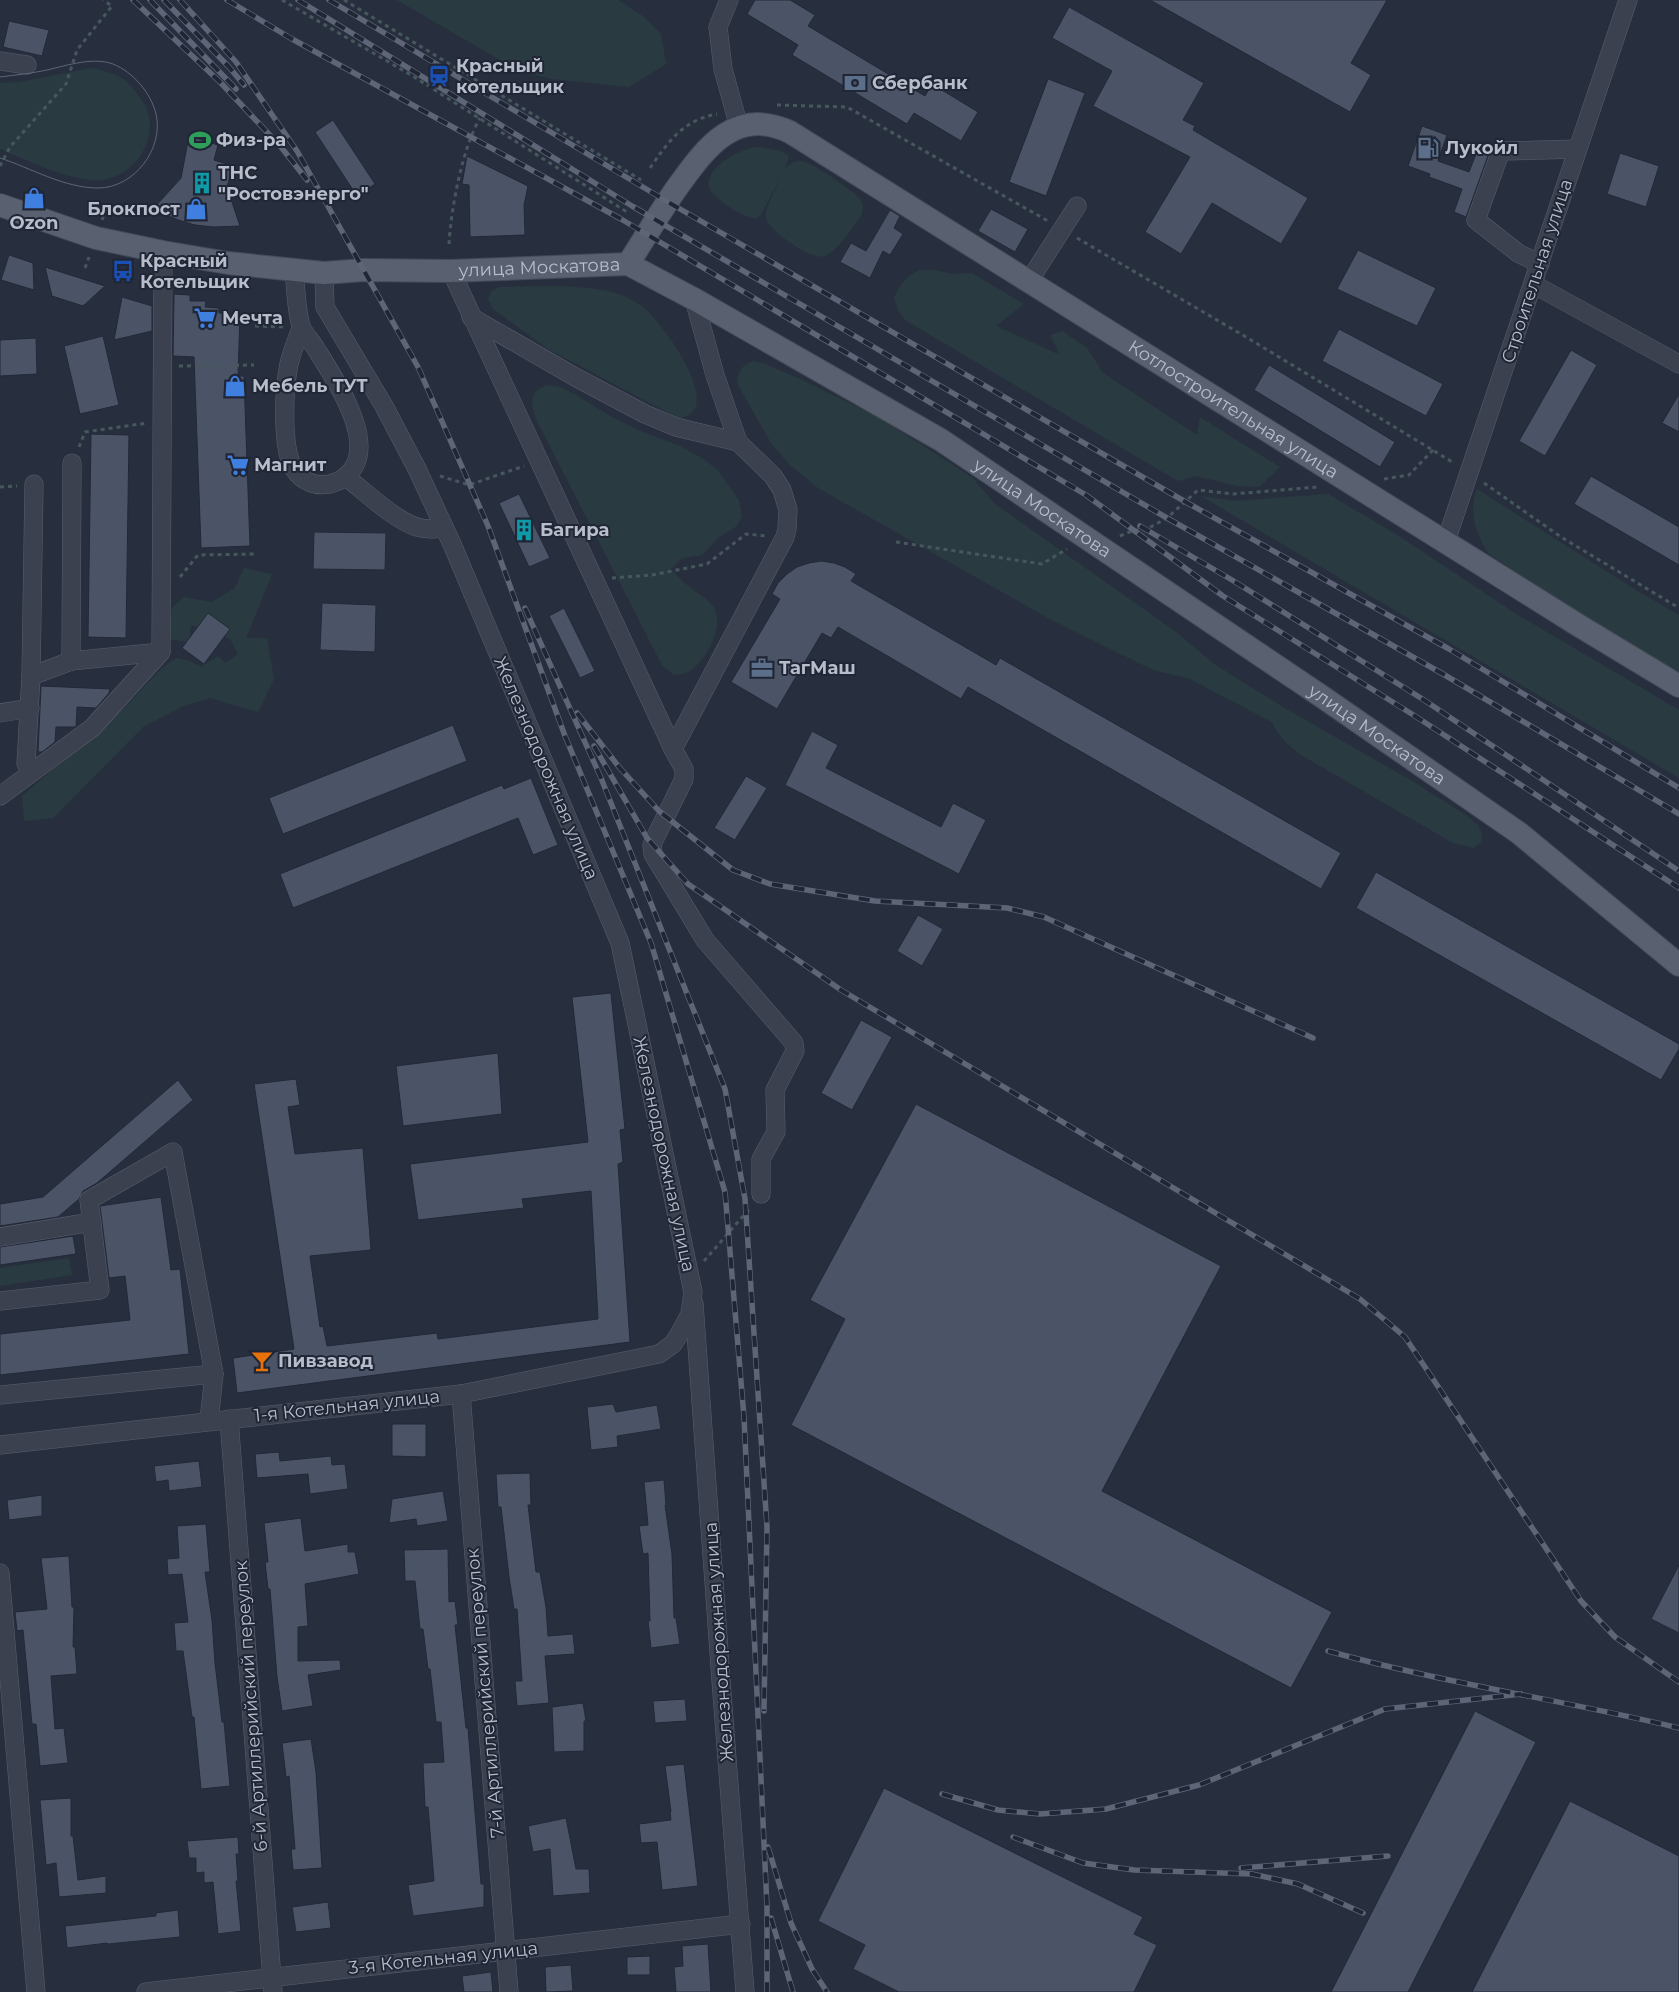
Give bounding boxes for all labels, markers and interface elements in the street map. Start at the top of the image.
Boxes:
place label: Красный котельщик [456,55,565,98]
station icon: Красный котельщик [426,63,452,89]
bank icon: Сбербанк [842,70,868,96]
place label: Сбербанк [872,72,968,94]
sports icon: Физ-ра [187,127,213,153]
place label: Физ-ра [216,129,286,151]
fuel station icon: Лукойл [1415,135,1441,161]
place label: Лукойл [1445,137,1518,159]
place label: ТНС "Ростовэнерго" [218,162,369,205]
building icon: ТНС "Ростовэнерго" [189,170,215,196]
street label: Строительная улица [1497,176,1577,366]
shop icon: Ozon [21,185,47,211]
shop icon: Блокпост [183,196,209,222]
place label: Блокпост [87,198,180,220]
place label: Ozon [9,212,59,234]
place label: Красный Котельщик [140,250,250,293]
street label: улица Москатова [457,253,621,282]
bus stop icon: Красный Котельщик [110,258,136,284]
supermarket icon: Мечта [192,305,218,331]
place label: Мечта [222,307,283,329]
street label: Котлостроительная улица [1124,335,1342,483]
shop icon: Мебель ТУТ [222,373,248,399]
place label: Мебель ТУТ [252,375,368,397]
supermarket icon: Магнит [225,452,251,478]
street label: улица Москатова [968,453,1116,563]
place label: Магнит [254,454,327,476]
building icon: Багира [511,517,537,543]
place label: Багира [540,519,609,541]
street label: Железнодорожная улица [489,653,603,883]
office icon: ТагМаш [749,655,775,681]
place label: ТагМаш [779,657,856,679]
street label: улица Москатова [1303,679,1450,790]
street label: Железнодорожная улица [628,1034,700,1274]
bar icon: Пивзавод [249,1348,275,1374]
place label: Пивзавод [278,1350,373,1372]
street label: 1-я Котельная улица [253,1385,441,1427]
street label: Железнодорожная улица [700,1521,738,1763]
street label: 7-й Артиллерийский переулок [461,1547,509,1839]
street label: 6-й Артиллерийский переулок [230,1559,272,1852]
street label: 3-я Котельная улица [347,1937,539,1979]

